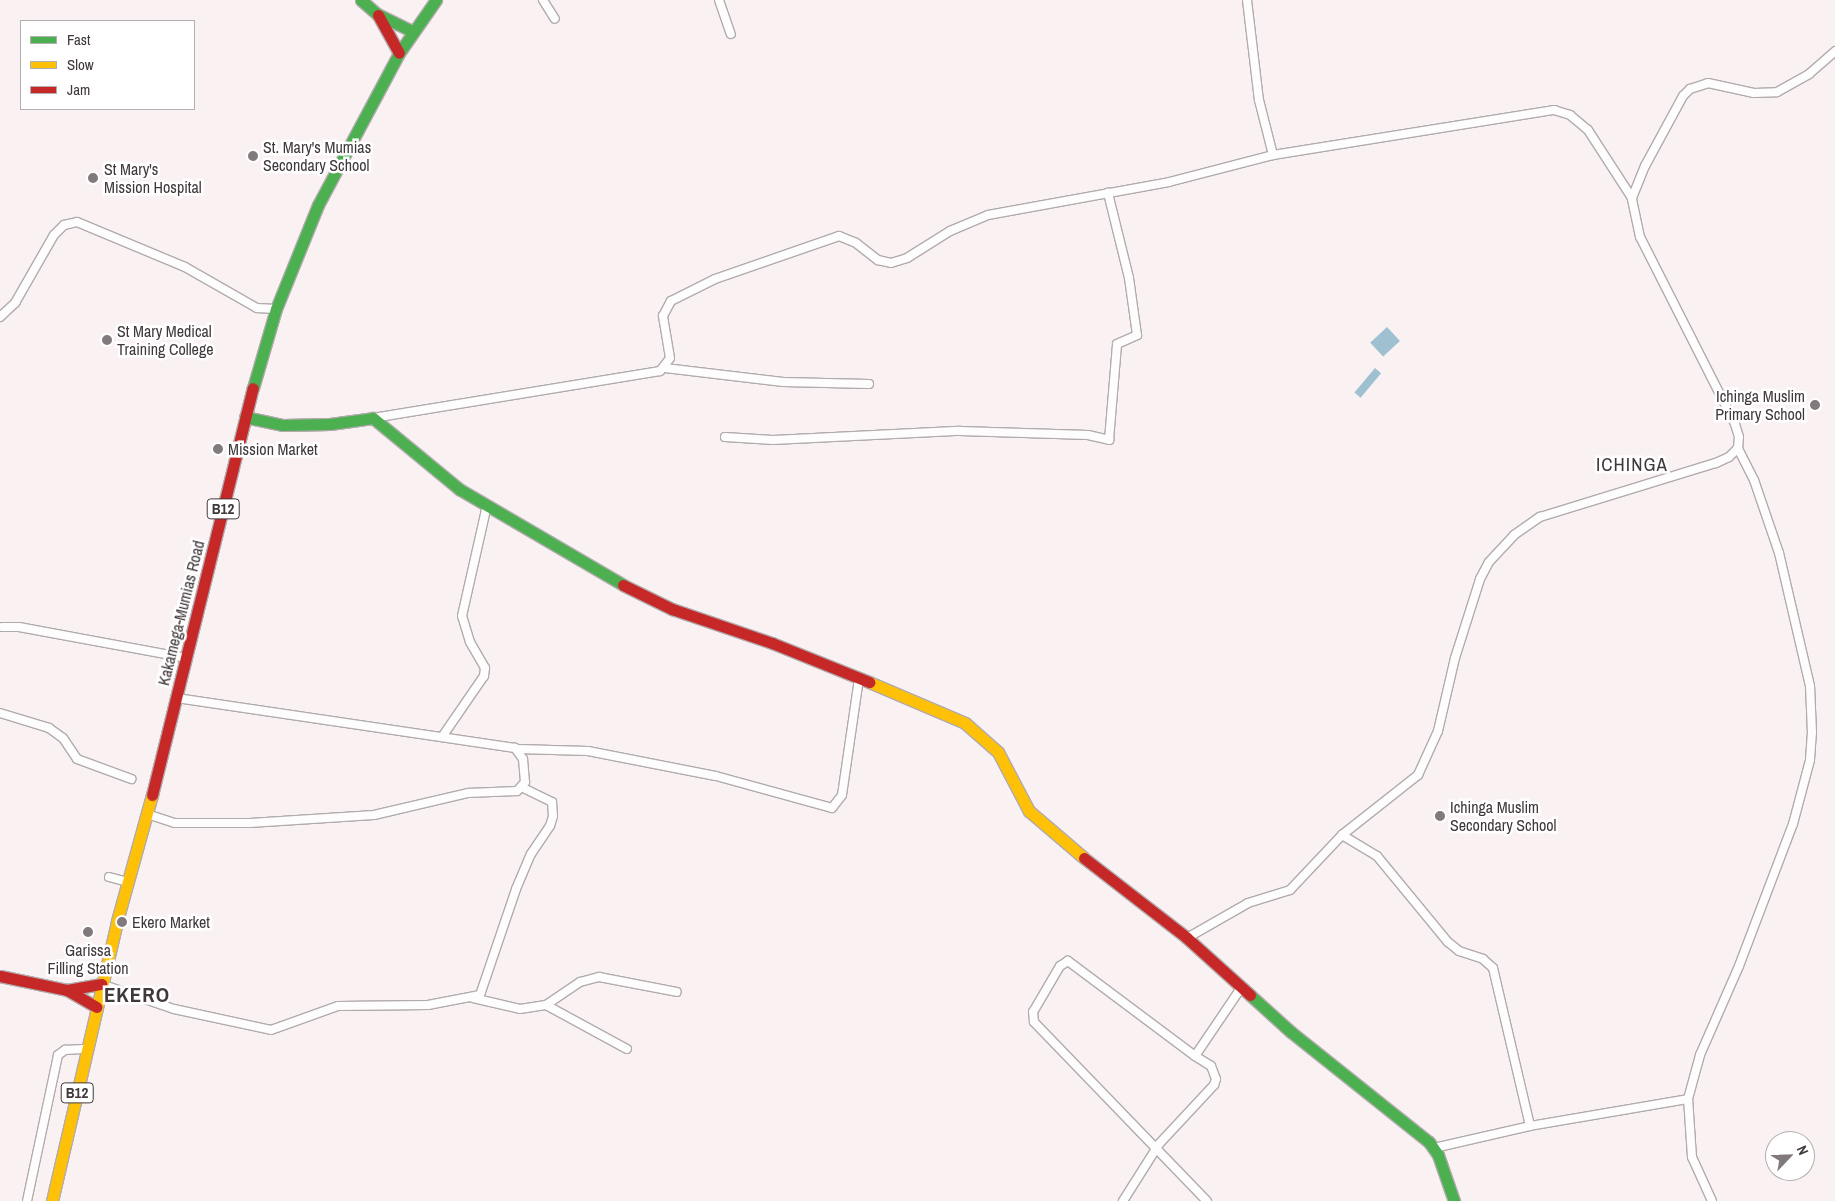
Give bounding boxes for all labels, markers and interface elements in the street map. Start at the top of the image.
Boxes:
legend [20,20,195,110]
text: Fast [67,29,90,50]
text: Slow [67,54,94,75]
text: Jam [67,79,90,100]
place label: St. Mary's Mumias Secondary School [263,137,371,175]
marker: St. Mary's Mumias Secondary School [247,150,259,162]
place label: St Mary's Mission Hospital [104,159,202,197]
marker: St Mary's Mission Hospital [86,171,100,185]
place label: St Mary Medical Training College [117,321,214,359]
marker: St Mary Medical Training College [101,334,113,346]
place label: Ichinga Muslim Primary School [1715,386,1805,424]
marker: Ichinga Muslim Primary School [1809,399,1821,411]
place label: Mission Market [228,439,318,459]
marker: Mission Market [212,443,224,455]
district label: ICHINGA [1595,454,1669,476]
road number: B12 [206,496,240,522]
street label: Kakamega-Mumias Road [154,539,208,687]
place label: Ichinga Muslim Secondary School [1450,797,1556,835]
marker: Ichinga Muslim Secondary School [1434,810,1446,822]
place label: Ekero Market [132,912,210,932]
marker: Ekero Market [116,916,128,928]
marker: Garissa Filling Station [82,926,94,938]
place label: Garissa Filling Station [48,940,128,978]
district label: EKERO [103,982,171,1008]
road number: B12 [60,1080,94,1106]
north arrow [1765,1131,1815,1181]
text: N [1793,1143,1813,1158]

